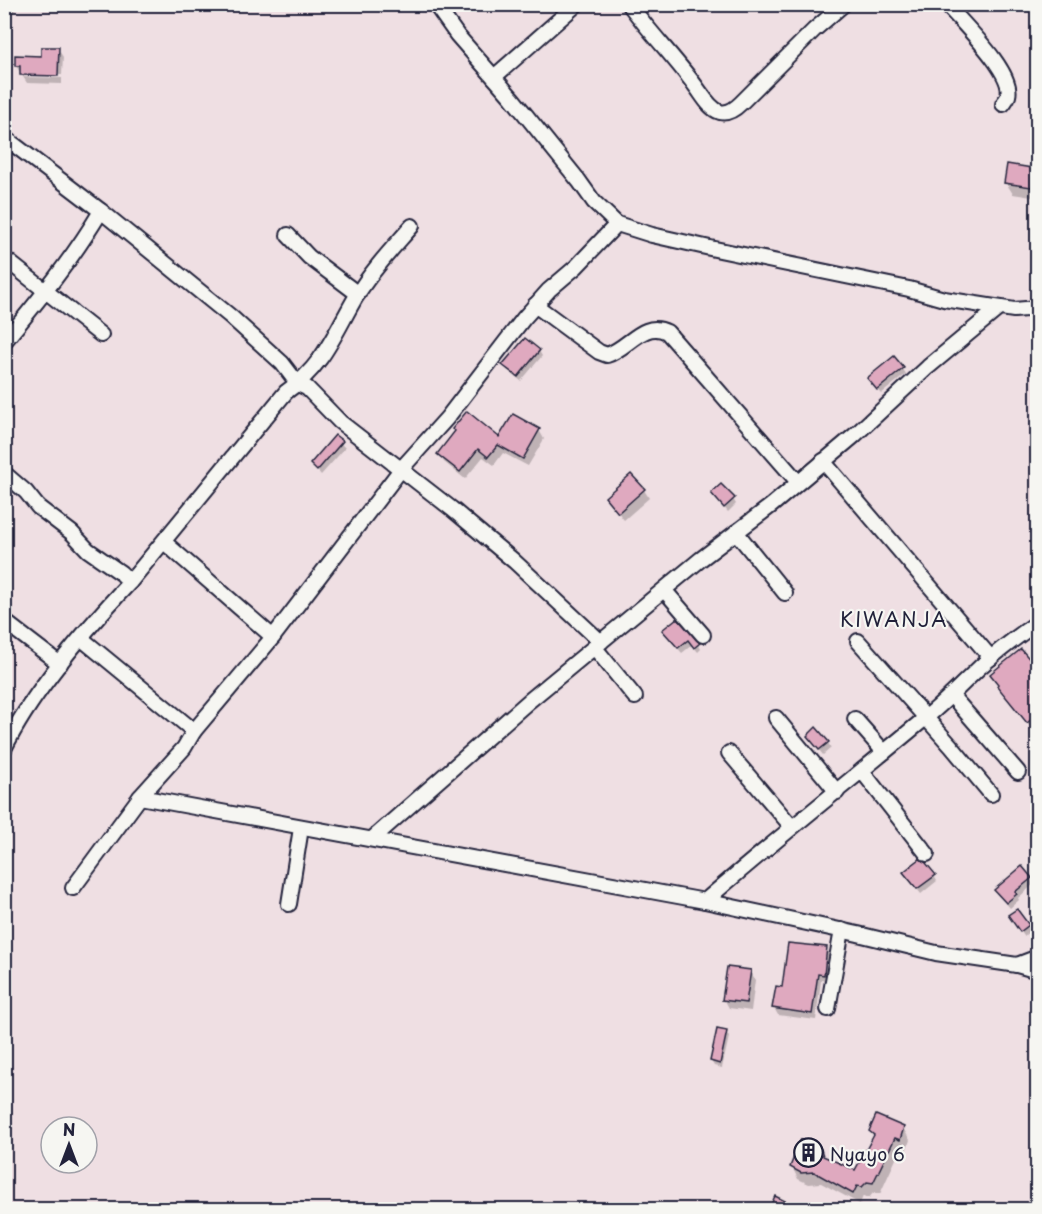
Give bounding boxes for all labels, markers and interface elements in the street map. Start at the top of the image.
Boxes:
district label: KIWANJA [840,604,948,634]
north arrow [39,1115,99,1175]
text: N [63,1117,75,1141]
building icon: Nyayo 6 [793,1137,825,1169]
place label: Nyayo 6 [830,1140,905,1167]

